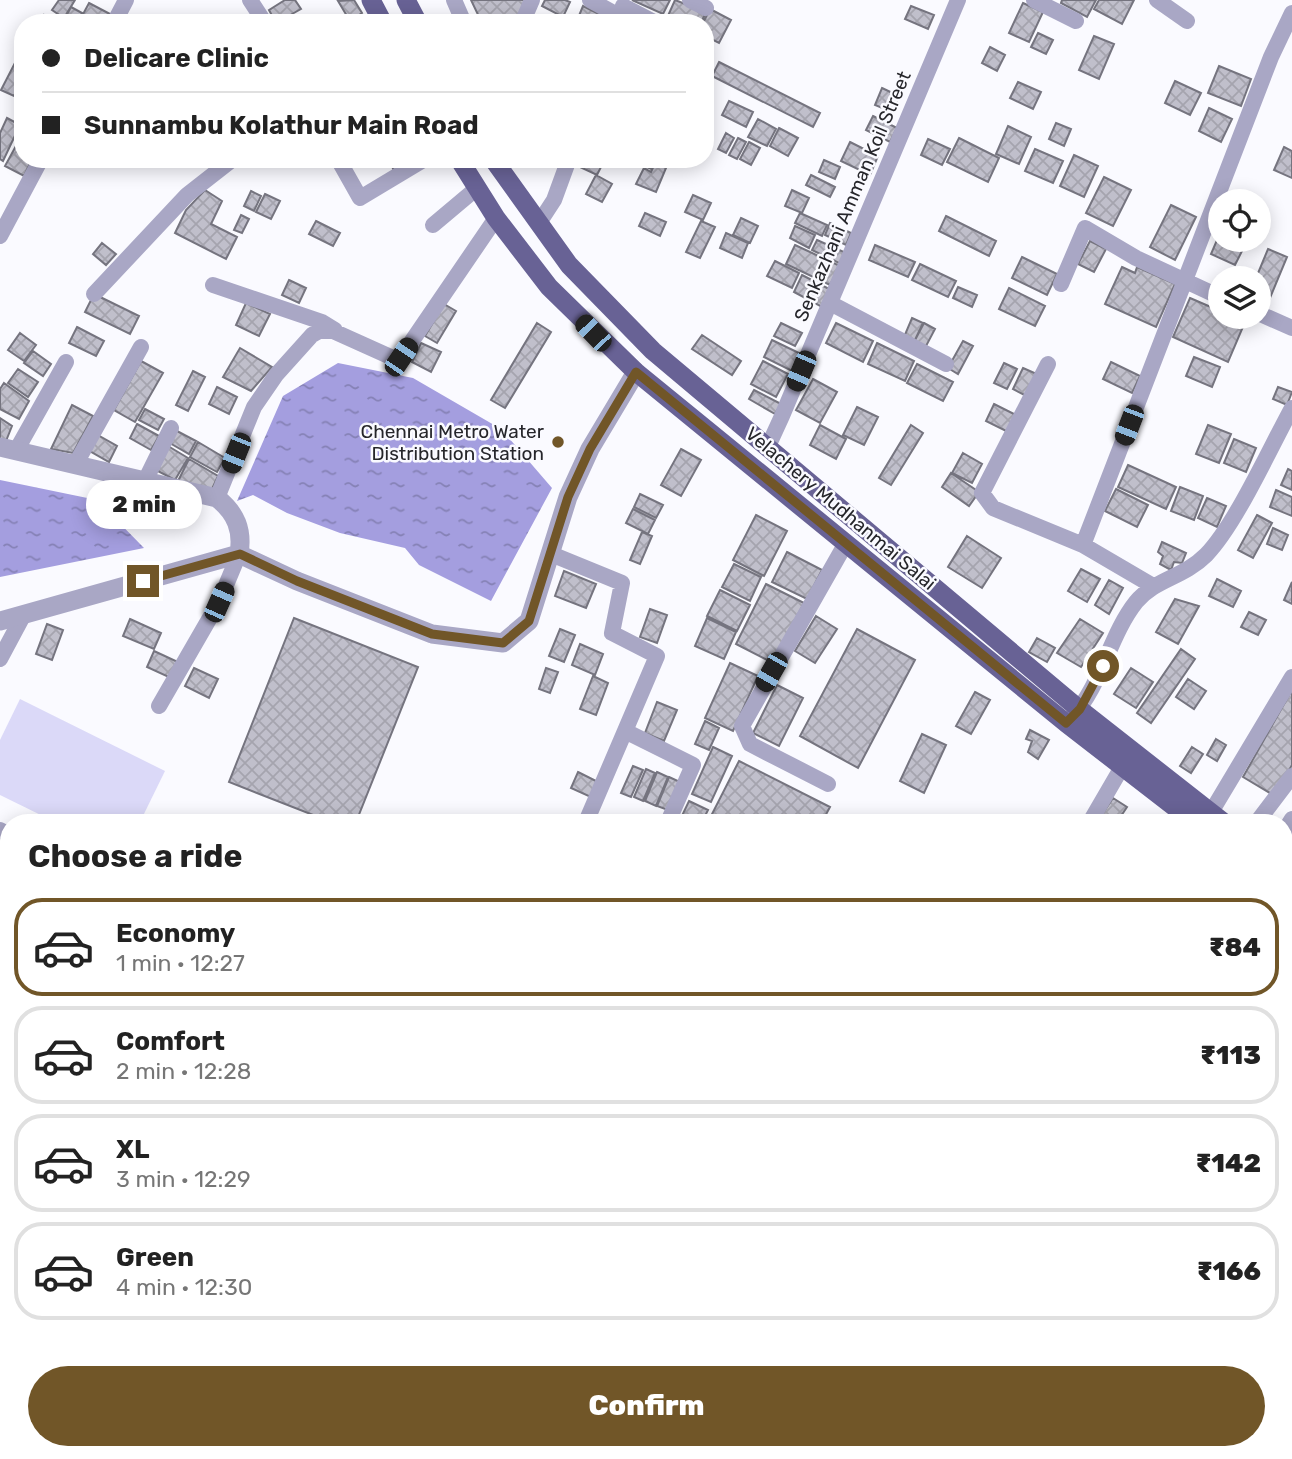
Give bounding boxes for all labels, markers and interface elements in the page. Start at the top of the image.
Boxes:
text: Delicare Clinic [84,43,269,74]
street label: Senkazhani Amman Koil Street [789,67,916,325]
text: Sunnambu Kolathur Main Road [84,110,479,141]
map controls [1208,189,1271,329]
button: locate [1208,189,1271,252]
button: layers [1208,266,1271,329]
car [571,311,616,355]
car [381,334,422,380]
car [784,348,819,394]
car [1112,402,1147,448]
place label: Chennai Metro Water Distribution Station [360,420,545,465]
street label: Velachery Mudhanmai Salai [741,422,941,595]
car [219,430,254,476]
marker: Chennai Metro Water Distribution Station [550,434,566,450]
callout: 2 min [85,480,201,528]
text: 2 min [112,490,176,518]
route end [127,565,159,597]
car [201,579,238,625]
car [752,649,791,695]
route start [1087,650,1119,682]
text: Choose a ride [28,837,242,875]
icon: car [32,916,95,979]
text: Economy [116,918,235,949]
text: ₹84 [1209,932,1261,963]
text: 1 min · 12:27 [116,949,245,977]
icon: car [32,1024,95,1087]
text: Comfort [116,1026,225,1057]
text: ₹113 [1200,1040,1261,1071]
text: 2 min · 12:28 [116,1057,251,1085]
icon: car [32,1132,95,1195]
text: XL [116,1134,149,1165]
text: ₹142 [1196,1148,1261,1179]
text: 3 min · 12:29 [116,1165,251,1193]
icon: car [32,1240,95,1303]
text: Green [116,1242,194,1273]
text: ₹166 [1197,1256,1261,1287]
text: 4 min · 12:30 [116,1273,252,1301]
button: Confirm [28,1366,1265,1446]

